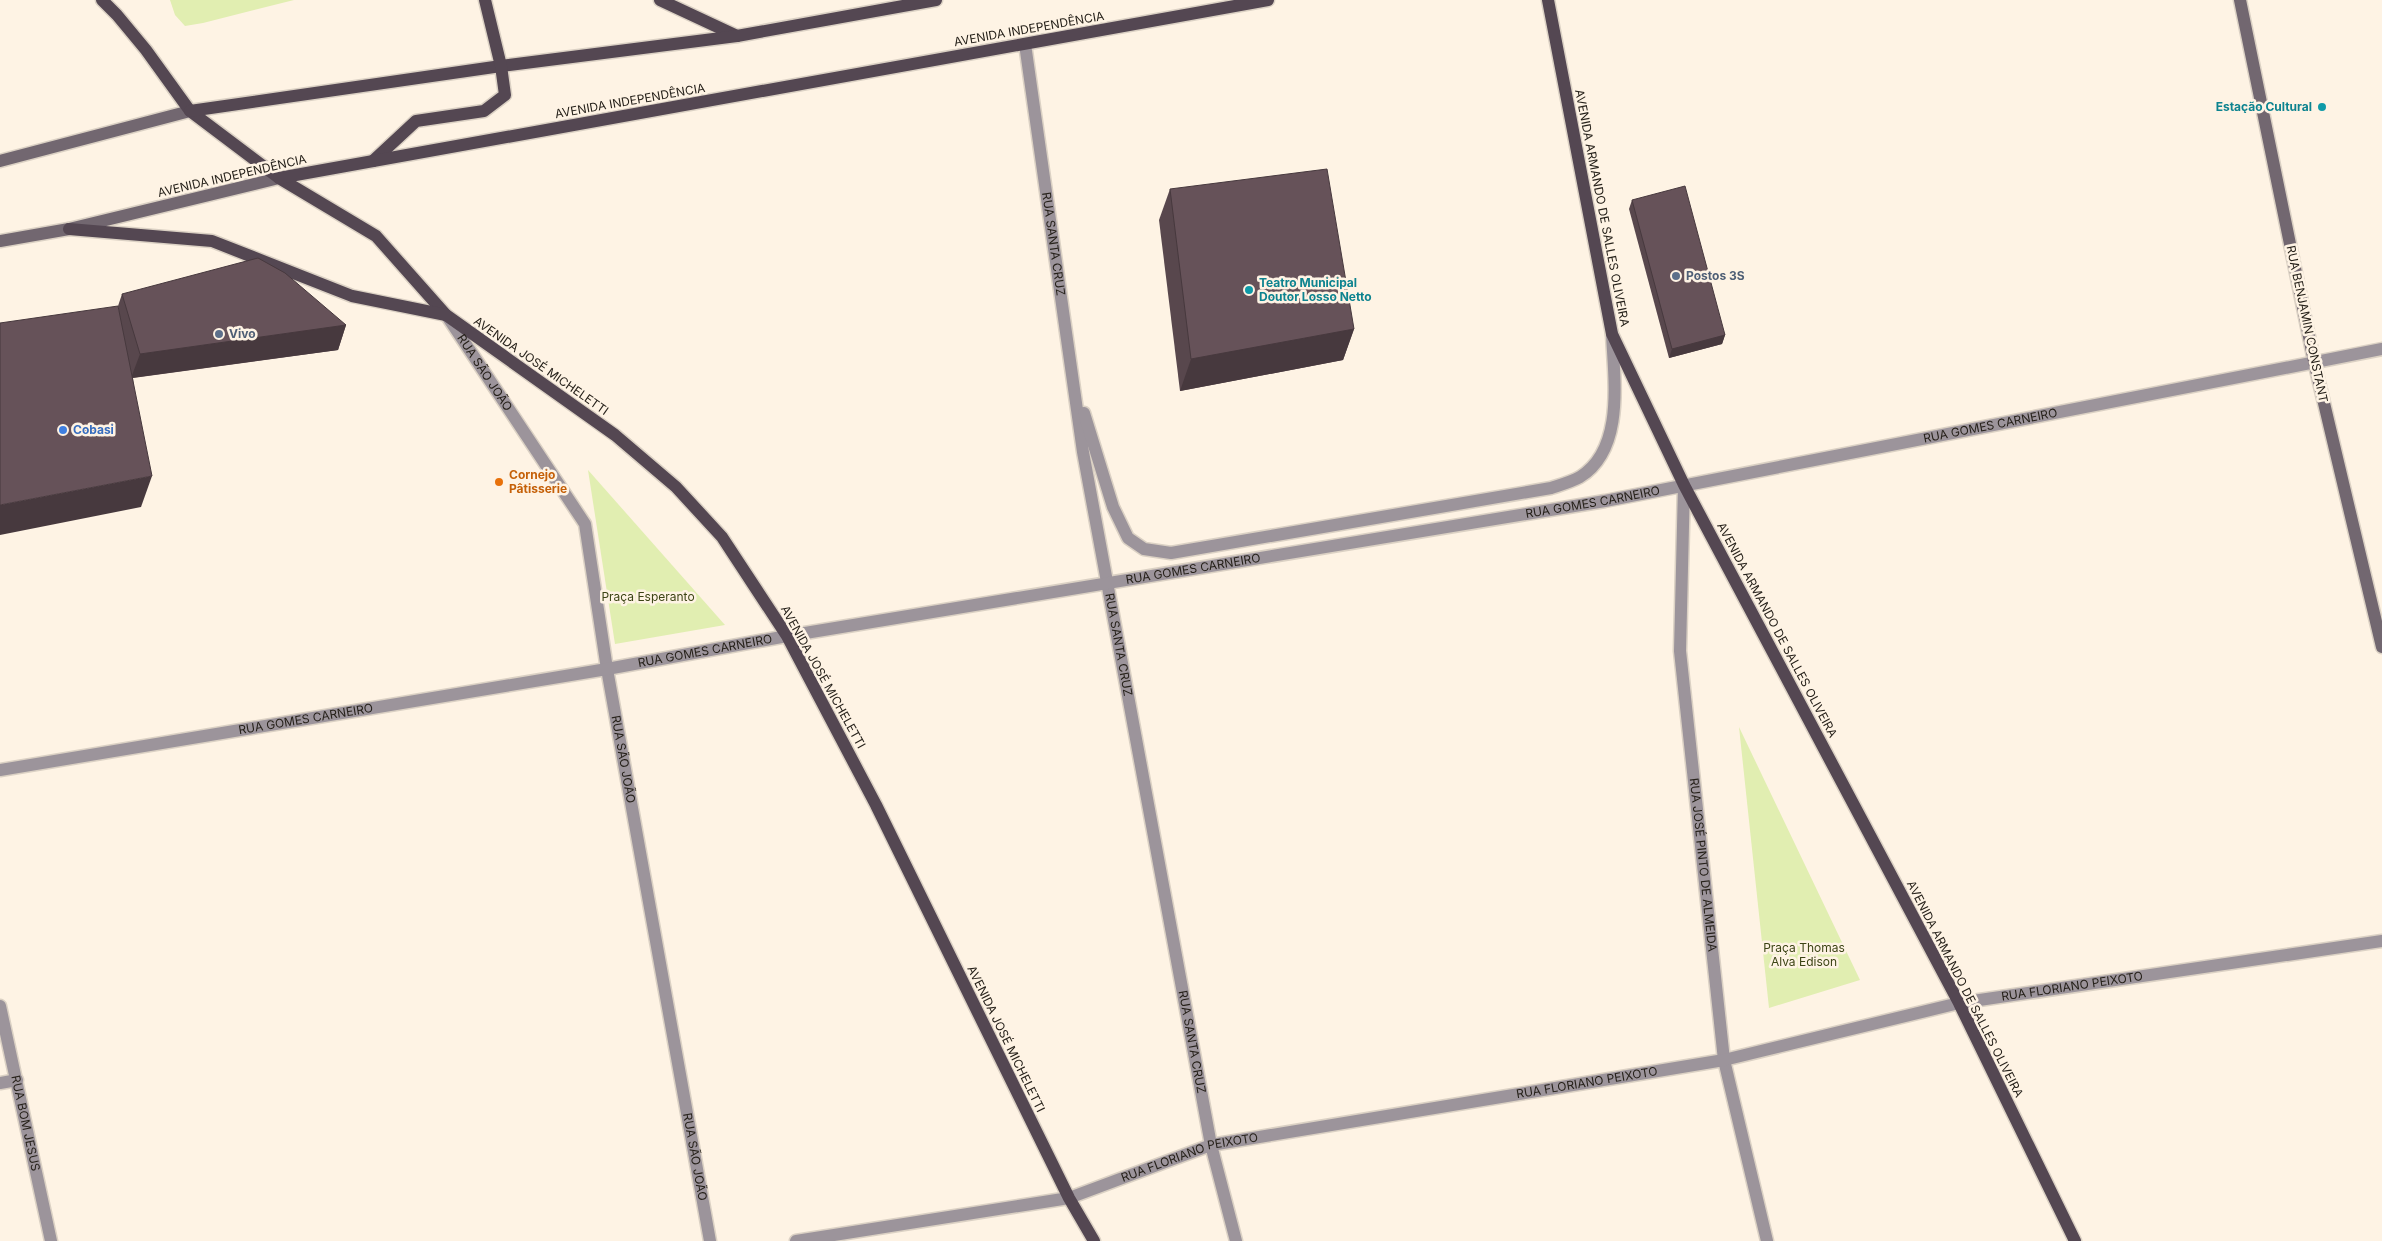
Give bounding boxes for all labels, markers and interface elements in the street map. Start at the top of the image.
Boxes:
street label: AVENIDA INDEPENDÊNCIA [953,8,1105,49]
street label: AVENIDA INDEPENDÊNCIA [554,80,706,121]
street label: AVENIDA ARMANDO DE SALLES OLIVEIRA [1572,88,1633,328]
place label: Estação Cultural [2216,99,2312,114]
marker: Estação Cultural [2316,101,2328,113]
street label: AVENIDA INDEPENDÊNCIA [156,151,308,200]
street label: RUA SANTA CRUZ [1039,191,1069,297]
street label: RUA BENJAMIN CONSTANT [2284,244,2332,404]
place label: Postos 3S [1686,268,1745,283]
marker: Postos 3S [1670,270,1682,282]
place label: Teatro Municipal Doutor Losso Netto [1259,275,1372,304]
marker: Teatro Municipal Doutor Losso Netto [1243,284,1255,296]
street label: AVENIDA JOSÉ MICHELETTI [471,313,612,418]
place label: Vivo [229,326,256,341]
marker: Vivo [213,328,225,340]
street label: RUA SÃO JOÃO [454,331,516,414]
street label: RUA GOMES CARNEIRO [1922,405,2059,446]
place label: Cobasi [73,422,114,437]
marker: Cobasi [57,424,69,436]
place label: Cornejo Pâtisserie [509,467,567,496]
marker: Cornejo Pâtisserie [493,476,505,488]
street label: RUA GOMES CARNEIRO [1524,482,1661,521]
street label: AVENIDA ARMANDO DE SALLES OLIVEIRA [1714,520,1841,740]
street label: RUA GOMES CARNEIRO [1125,550,1262,587]
park label: Praça Esperanto [601,589,695,604]
street label: RUA SANTA CRUZ [1102,592,1136,697]
street label: AVENIDA JOSÉ MICHELETTI [778,603,869,751]
street label: RUA GOMES CARNEIRO [637,631,773,670]
street label: RUA GOMES CARNEIRO [237,700,374,737]
street label: RUA SÃO JOÃO [608,714,639,804]
street label: RUA JOSÉ PINTO DE ALMEIDA [1687,777,1720,952]
street label: AVENIDA ARMANDO DE SALLES OLIVEIRA [1904,878,2027,1100]
park label: Praça Thomas Alva Edison [1763,940,1845,969]
street label: AVENIDA JOSÉ MICHELETTI [964,963,1049,1114]
street label: RUA FLORIANO PEIXOTO [2000,968,2144,1004]
street label: RUA SANTA CRUZ [1176,989,1209,1095]
street label: RUA FLORIANO PEIXOTO [1515,1063,1659,1101]
street label: RUA BOM JESUS [8,1074,44,1173]
street label: RUA SÃO JOÃO [680,1112,711,1202]
street label: RUA FLORIANO PEIXOTO [1119,1129,1259,1185]

